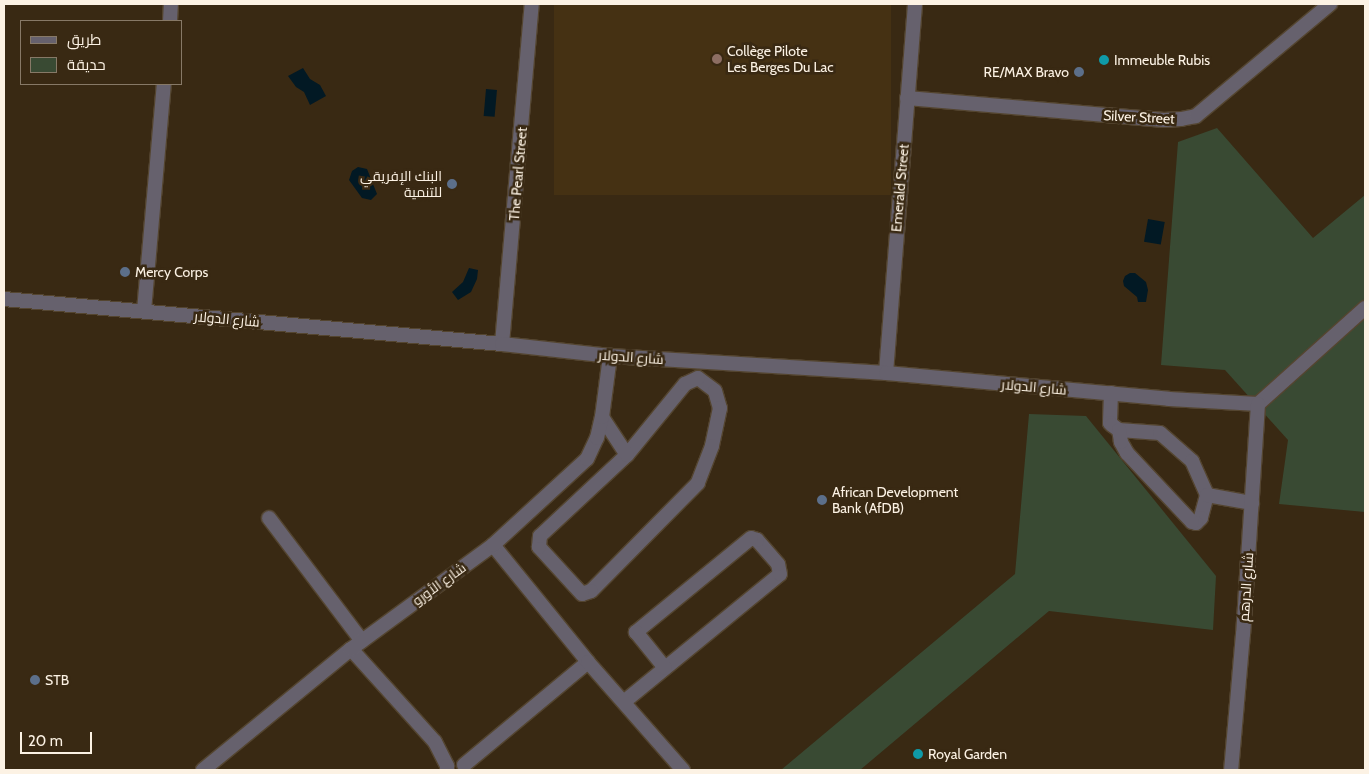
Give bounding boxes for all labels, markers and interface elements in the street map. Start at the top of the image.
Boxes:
legend [20,20,182,85]
text: طريق [67,31,101,49]
place label: Collège Pilote Les Berges Du Lac [727,43,834,75]
place label: Immeuble Rubis [1114,52,1210,68]
marker: Collège Pilote Les Berges Du Lac [711,53,723,65]
marker: Immeuble Rubis [1098,54,1110,66]
text: حديقة [67,56,106,74]
place label: RE/MAX Bravo [984,64,1069,80]
marker: RE/MAX Bravo [1073,66,1085,78]
street label: Silver Street [1103,107,1175,127]
street label: The Pearl Street [506,127,530,221]
street label: Emerald Street [888,143,912,233]
place label: البنك الإفريقي للتنمية [360,168,442,200]
marker: البنك الإفريقي للتنمية [446,178,458,190]
place label: Mercy Corps [135,264,208,280]
marker: Mercy Corps [119,266,131,278]
street label: شارع الدولار [194,308,260,330]
street label: شارع الدولار [598,346,664,368]
street label: شارع الدولار [1001,376,1067,398]
place label: African Development Bank (AfDB) [832,484,958,516]
marker: African Development Bank (AfDB) [816,494,828,506]
street label: شارع الدرهم [1235,552,1257,622]
street label: شارع الأورو [409,559,469,609]
place label: STB [45,672,69,688]
marker: STB [29,674,41,686]
scale bar [22,722,95,754]
text: 20 m [28,732,63,750]
place label: Royal Garden [928,746,1007,762]
marker: Royal Garden [912,748,924,760]

